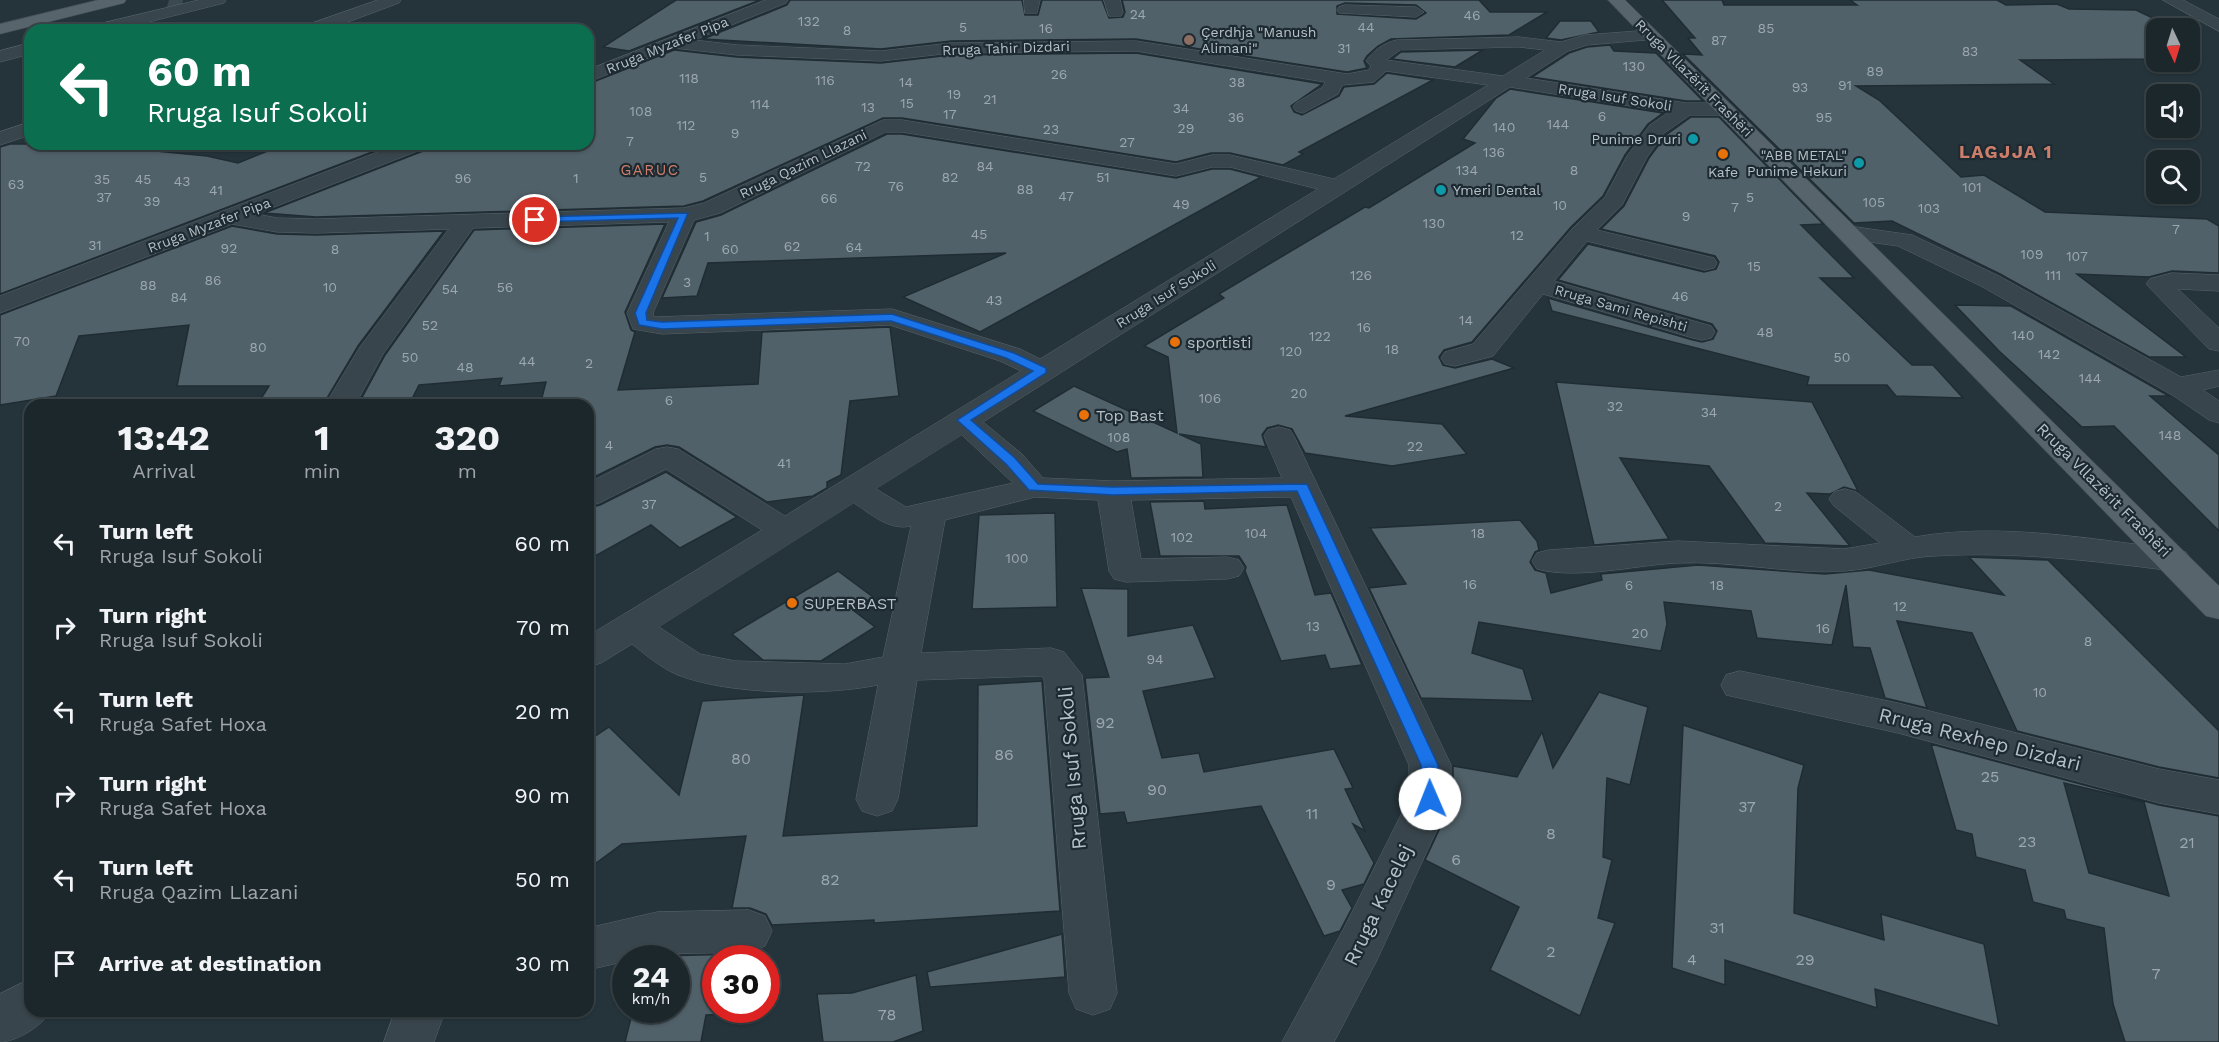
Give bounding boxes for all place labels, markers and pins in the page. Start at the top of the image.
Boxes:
place label: Çerdhja "Manush Alimani" [1201,24,1317,56]
marker: Çerdhja "Manush Alimani" [1182,33,1196,47]
place label: Punime Druri [1591,131,1681,147]
marker: Punime Druri [1686,132,1700,146]
marker: Kafe [1716,147,1730,161]
place label: "ABB METAL" Punime Hekuri [1747,147,1847,179]
marker: "ABB METAL" Punime Hekuri [1852,156,1866,170]
place label: Kafe [1708,164,1738,180]
place label: Ymeri Dental [1453,182,1541,198]
marker: Ymeri Dental [1434,183,1448,197]
pin [509,194,560,245]
place label: sportisti [1187,333,1251,352]
marker: sportisti [1168,335,1182,349]
place label: Top Bast [1096,406,1164,425]
marker: Top Bast [1077,408,1091,422]
place label: SUPERBAST [804,594,897,613]
marker: SUPERBAST [785,596,799,610]

